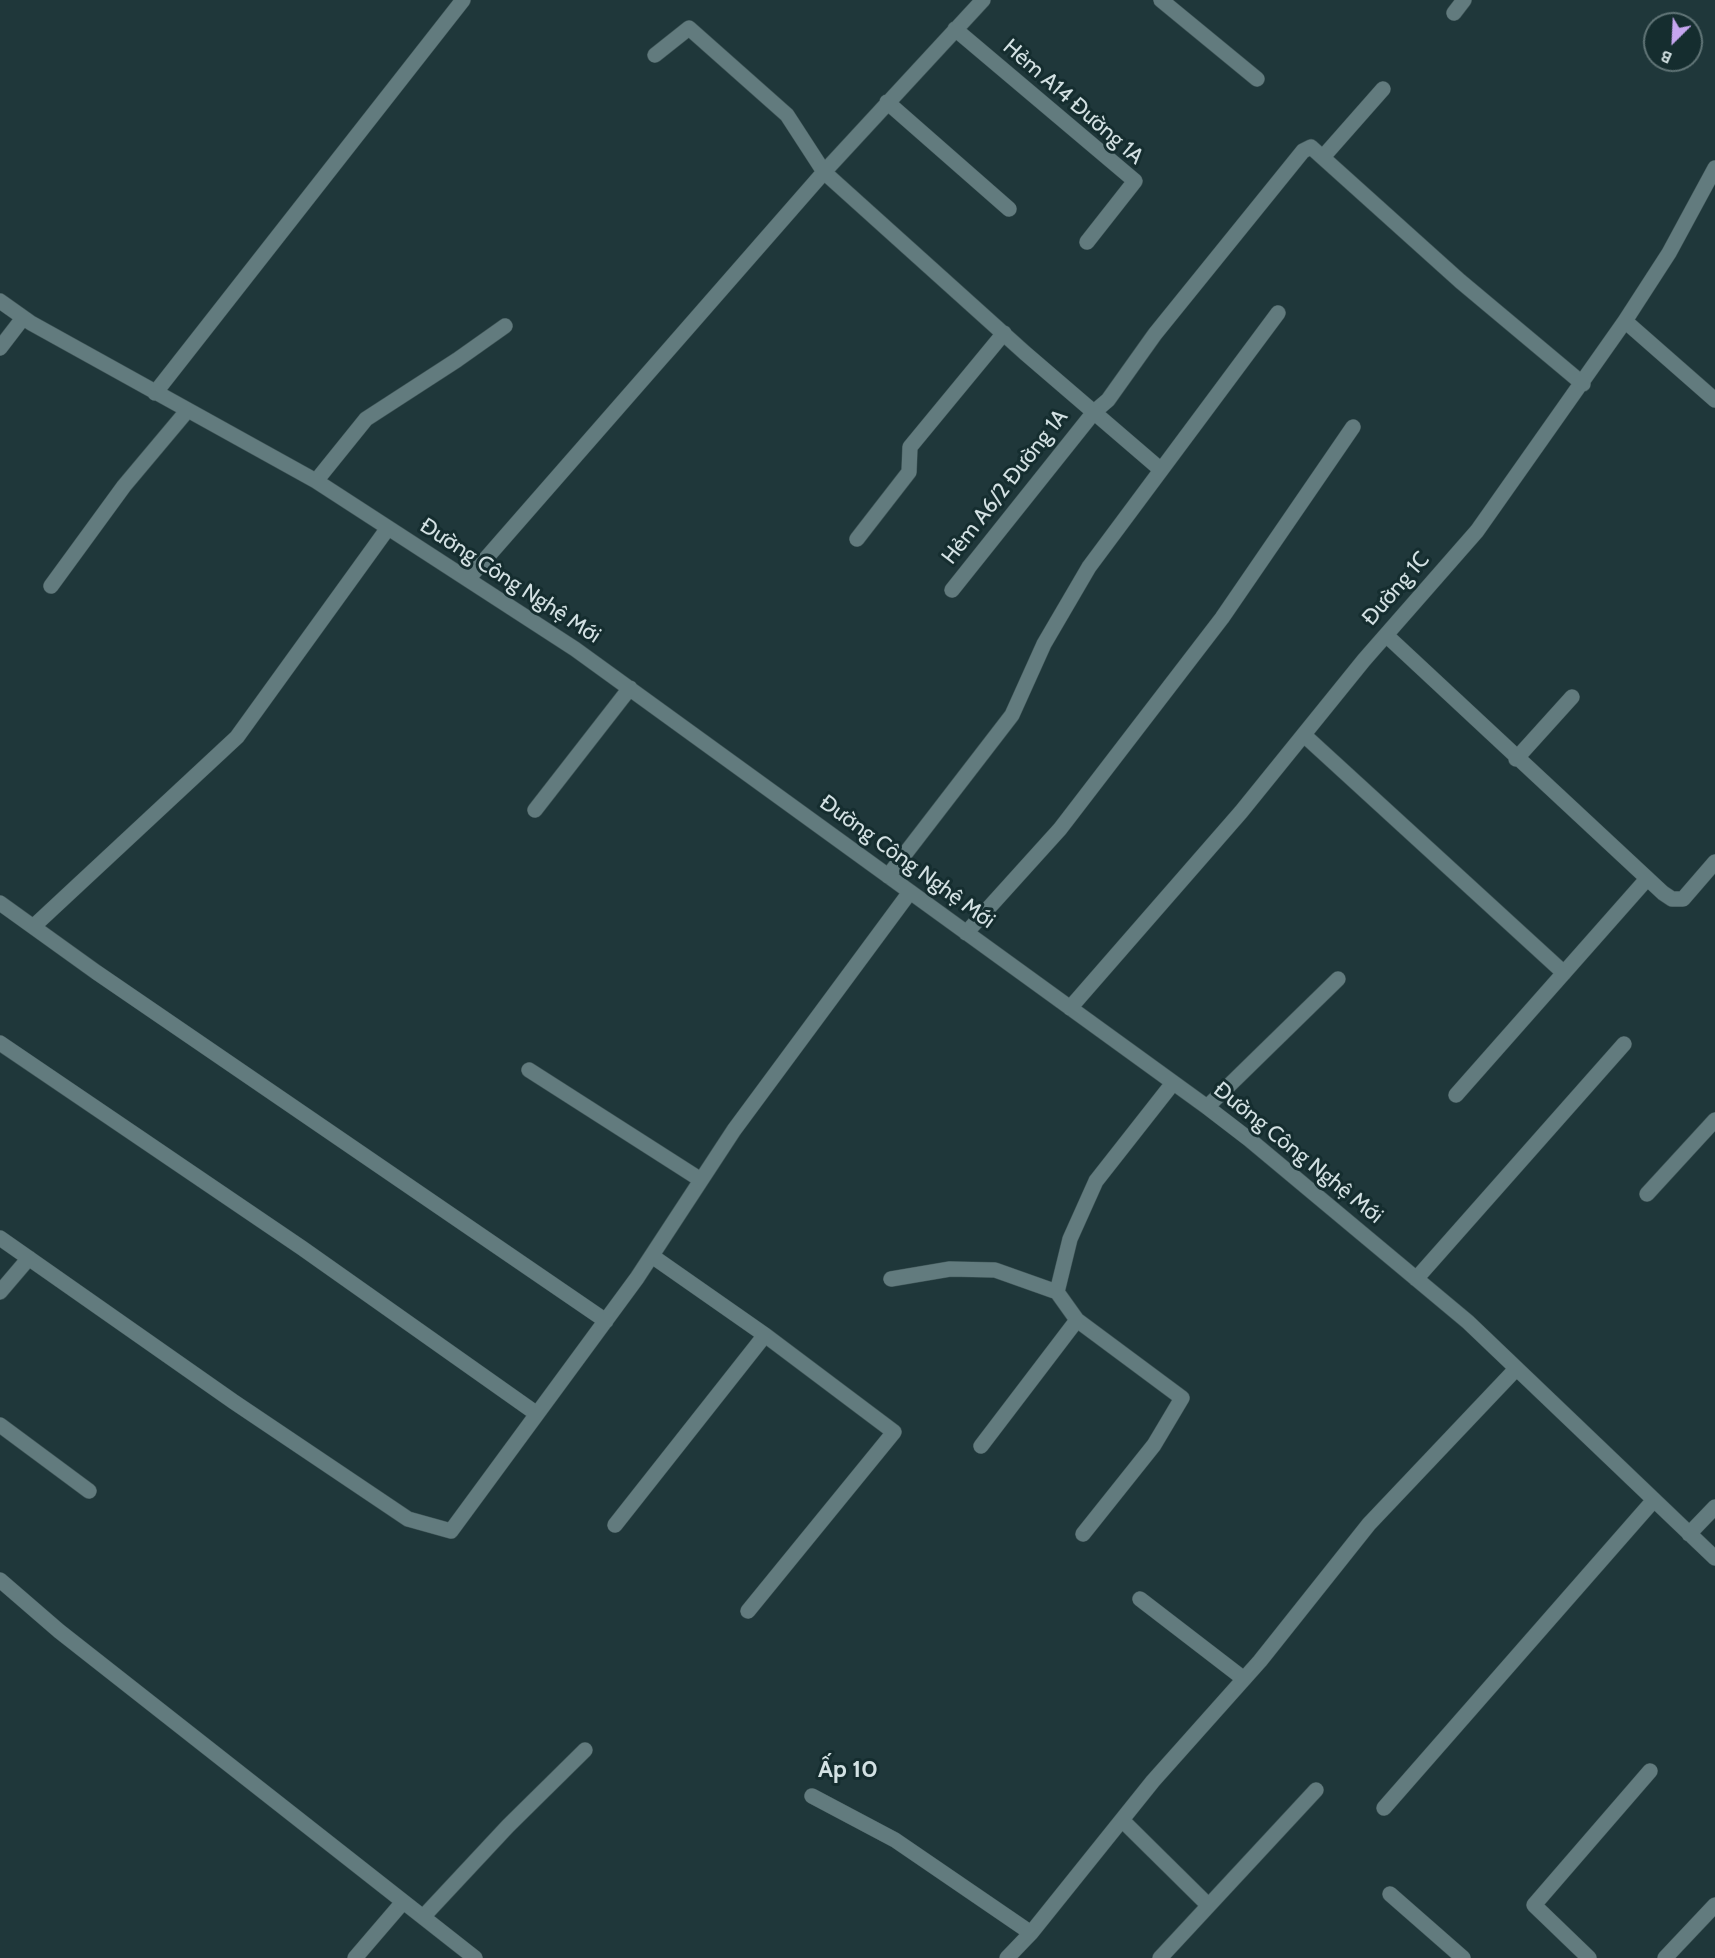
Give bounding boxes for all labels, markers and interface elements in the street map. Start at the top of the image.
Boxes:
north arrow [1643,12,1703,72]
street label: Hẻm A14 Đường 1A [997,34,1149,170]
text: B [1658,46,1675,68]
street label: Hẻm A6/2 Đường 1A [936,404,1074,570]
street label: Đường Công Nghệ Mới [415,513,605,649]
street label: Đường 1C [1357,547,1435,631]
street label: Đường Công Nghệ Mới [814,790,1000,934]
street label: Đường Công Nghệ Mới [1208,1077,1388,1229]
district label: Ấp 10 [818,1756,878,1784]

